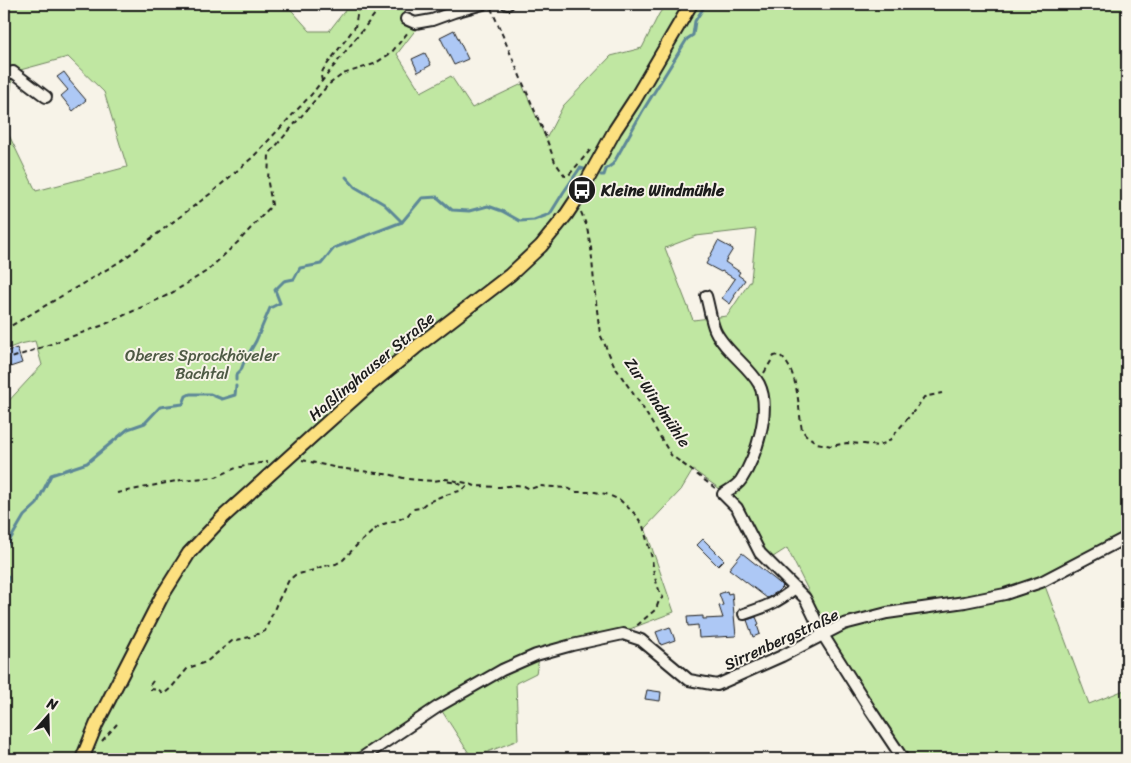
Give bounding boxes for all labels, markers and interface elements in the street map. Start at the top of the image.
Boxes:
bus stop icon: Kleine Windmühle [567,175,597,205]
place label: Kleine Windmühle [600,176,725,205]
street label: Haßlinghauser Straße [301,304,441,428]
park label: Oberes Sprockhöveler Bachtal [125,341,280,388]
street label: Zur Windmühle [616,351,699,454]
street label: Sirrenbergstraße [719,600,843,679]
north arrow [22,690,72,740]
text: N [43,691,61,718]

